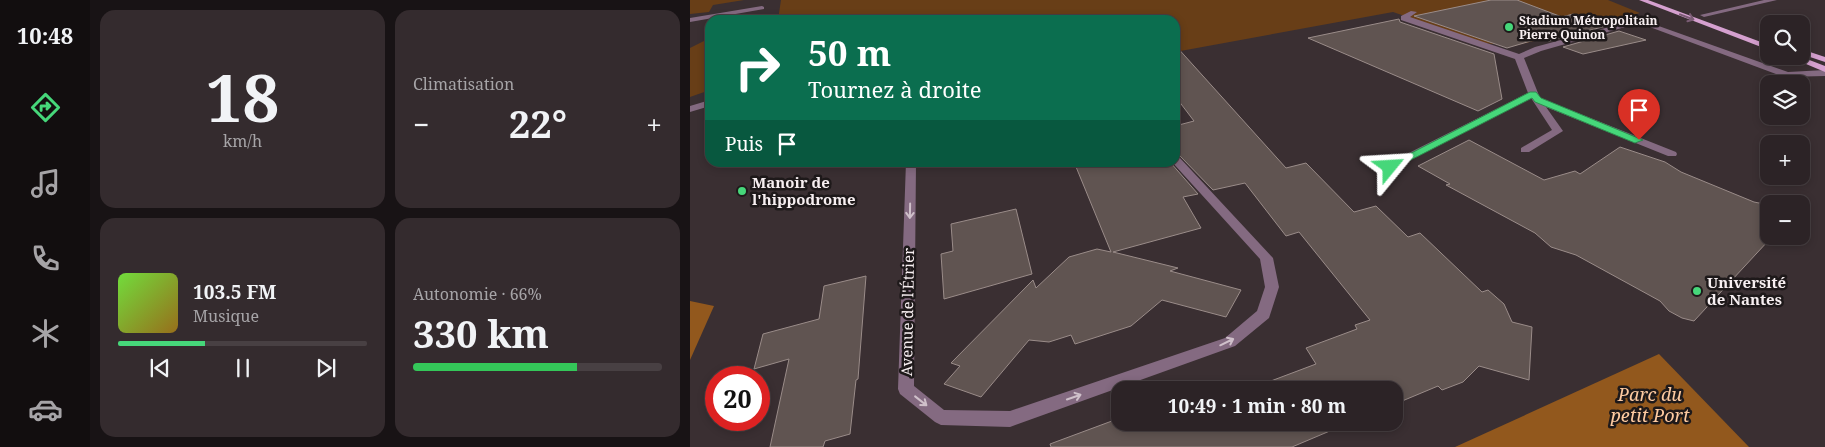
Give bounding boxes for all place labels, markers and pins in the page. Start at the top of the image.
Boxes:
place label: Stadium Métropolitain Pierre Quinon [1519,12,1658,43]
marker: Stadium Métropolitain Pierre Quinon [1503,21,1515,33]
pin [1618,89,1660,140]
place label: Manoir de l'hippodrome [752,172,856,209]
marker: Manoir de l'hippodrome [736,185,748,197]
place label: Université de Nantes [1707,272,1786,309]
marker: Université de Nantes [1691,285,1703,297]

